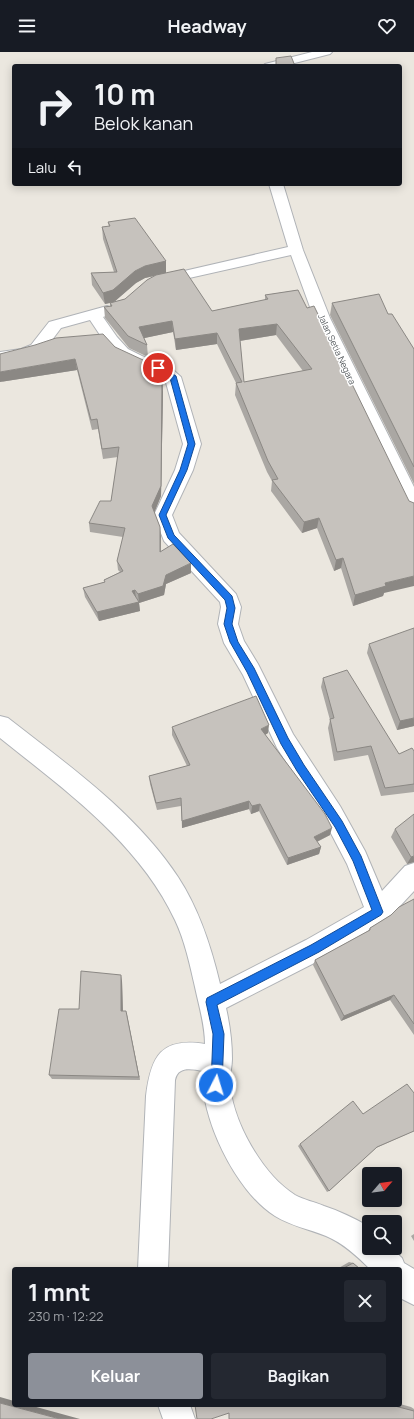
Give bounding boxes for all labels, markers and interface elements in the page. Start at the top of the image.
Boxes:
text: Headway [168,14,246,38]
icon: menu [16,15,38,37]
icon: heart [376,15,398,37]
text: 10 m [94,75,155,113]
icon: right [28,80,80,132]
text: Belok kanan [94,111,193,135]
icon: left [64,156,86,178]
text: Lalu [28,157,56,178]
street label: Jalan Setia Negara [315,312,359,386]
pin [141,351,175,385]
icon: arrive [147,357,169,379]
position arrow [195,1064,237,1106]
north arrow [362,1167,402,1207]
map controls [362,1167,402,1255]
button: search [362,1215,402,1255]
text: 1 mnt [28,1275,90,1308]
button: close [344,1280,386,1322]
text: 230 m · 12:22 [28,1307,104,1325]
button: Keluar [28,1353,203,1399]
button: Bagikan [211,1353,386,1399]

